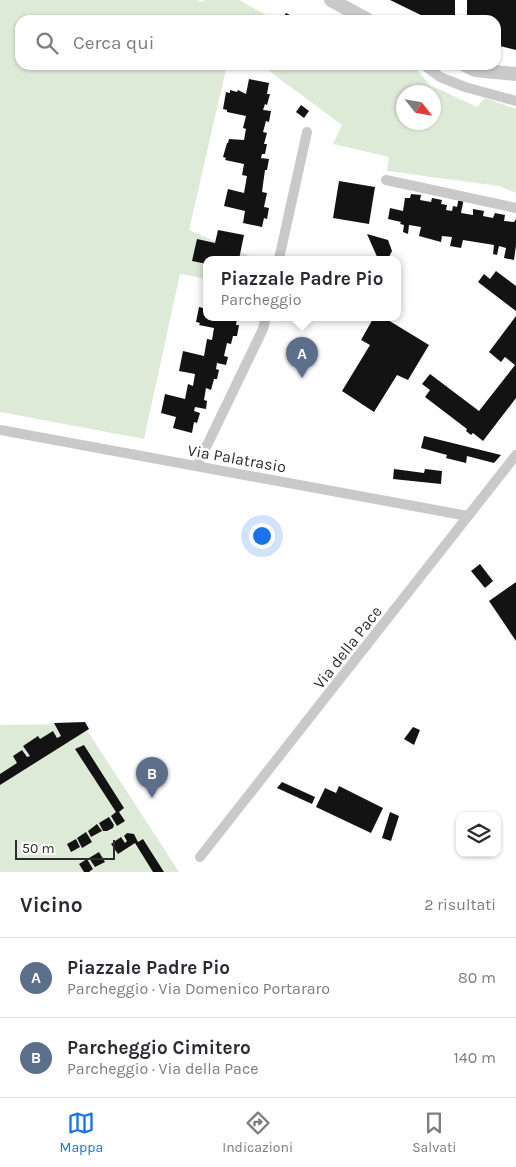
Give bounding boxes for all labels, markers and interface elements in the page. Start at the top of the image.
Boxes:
search box [15,15,501,70]
icon: search [33,29,61,57]
text: Cerca qui [73,32,154,54]
north arrow [396,85,441,130]
popup [203,256,401,321]
text: Piazzale Padre Pio [220,268,384,290]
text: Parcheggio [220,290,302,309]
pin: A [286,337,318,378]
street label: Via Palatrasio [186,440,288,477]
your location [249,523,275,549]
street label: Via della Pace [309,602,386,692]
pin: B [136,757,168,798]
map controls [456,812,501,857]
button: layers [456,812,501,857]
scale bar [15,837,115,860]
text: 50 m [22,840,55,857]
text: Vicino [20,893,83,917]
text: 2 risultati [424,895,496,914]
text: Piazzale Padre Pio [67,957,230,979]
text: A [31,968,41,987]
text: 80 m [458,968,496,987]
text: Parcheggio · Via Domenico Portararo [67,979,330,998]
text: Parcheggio Cimitero [67,1037,251,1059]
text: B [31,1048,41,1067]
text: 140 m [454,1048,496,1067]
text: Parcheggio · Via della Pace [67,1059,258,1078]
tab: Mappa [60,1109,103,1156]
tab: Indicazioni [222,1109,293,1156]
tab: Salvati [412,1109,456,1156]

